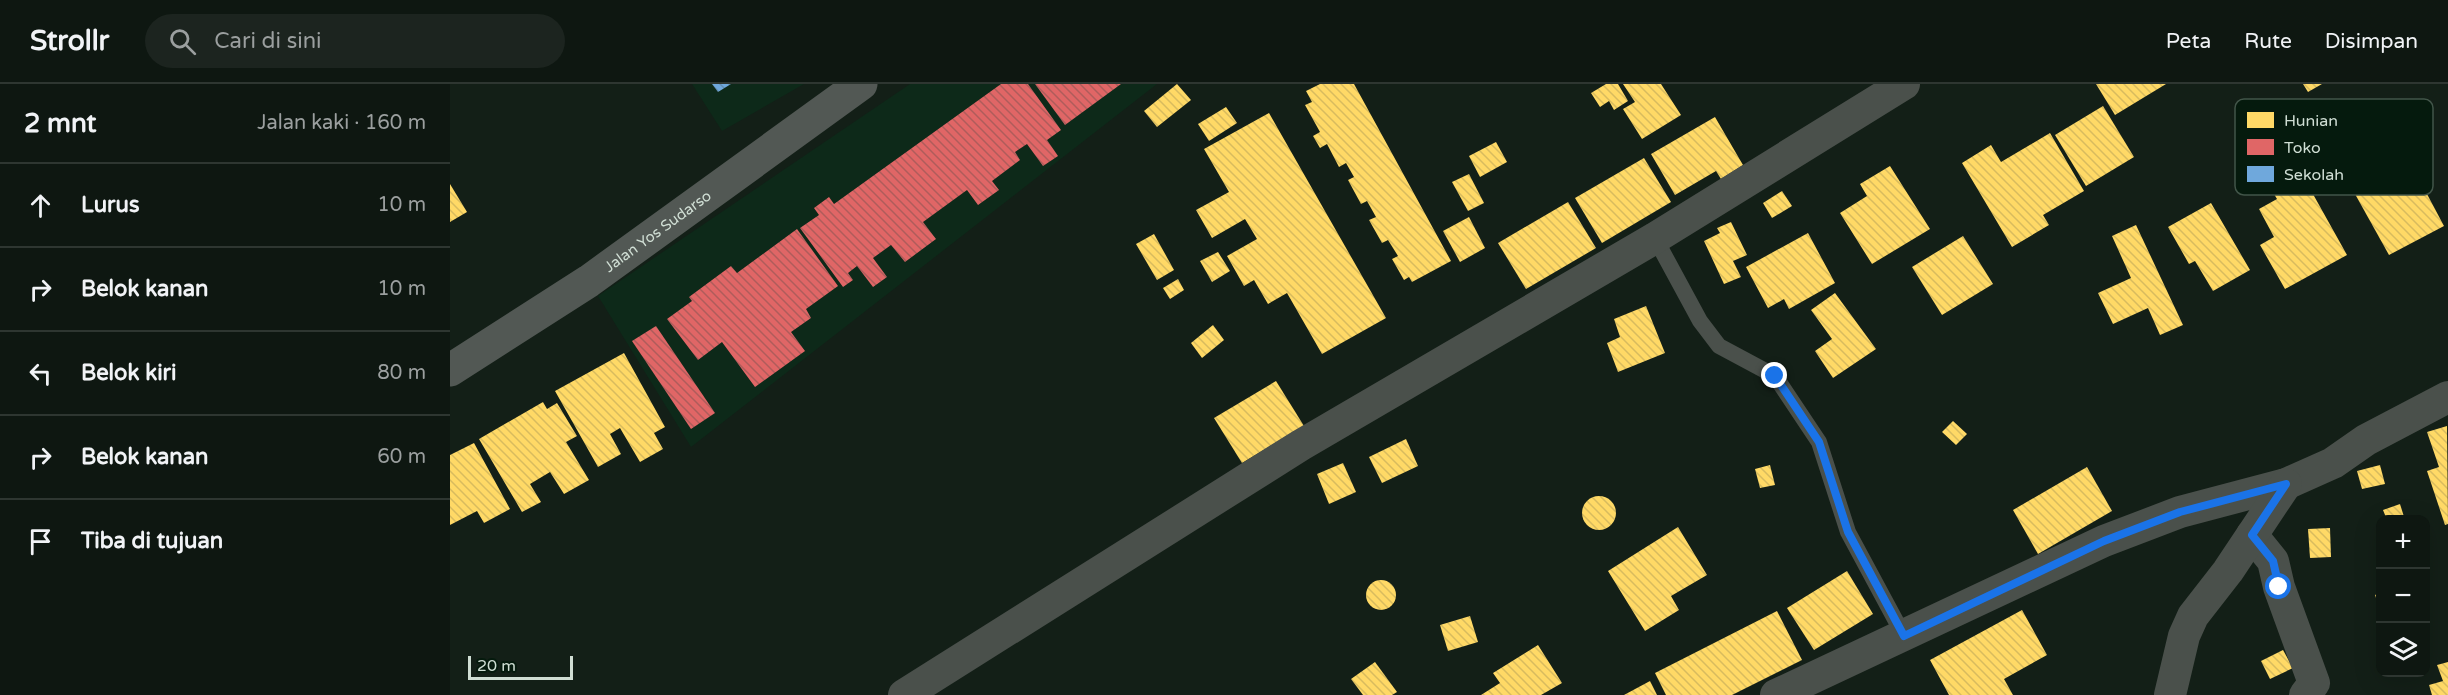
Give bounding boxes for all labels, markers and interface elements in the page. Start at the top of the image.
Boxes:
search box [145,14,565,68]
text: Strollr [30,24,109,58]
icon: search [166,25,199,58]
text: Cari di sini [214,28,322,54]
text: Peta [2166,29,2211,54]
text: Rute [2244,29,2292,54]
text: Disimpan [2325,29,2418,54]
legend [2235,99,2433,195]
text: 2 mnt [24,108,96,139]
text: Jalan kaki · 160 m [257,111,426,135]
text: Hunian [2284,111,2338,131]
text: Toko [2284,138,2321,158]
text: Sekolah [2284,165,2344,185]
street label: Jalan Yos Sudarso [601,186,715,276]
icon: ahead [24,189,57,222]
text: Lurus [81,192,139,218]
text: 10 m [377,193,426,217]
icon: right [24,273,57,306]
text: Belok kanan [81,276,208,302]
text: 10 m [377,277,426,301]
icon: left [24,357,57,390]
text: Belok kiri [81,360,177,386]
text: 80 m [377,361,426,385]
route end [1761,362,1787,388]
icon: right [24,441,57,474]
text: Belok kanan [81,444,208,470]
text: 60 m [377,445,426,469]
map controls [2376,515,2430,677]
button: + [2376,515,2430,569]
icon: arrive [24,525,57,558]
text: Tiba di tujuan [81,528,223,554]
button: − [2376,569,2430,623]
route start [2265,573,2291,599]
button: layers [2376,623,2430,677]
scale bar [468,653,573,680]
text: 20 m [477,656,516,676]

